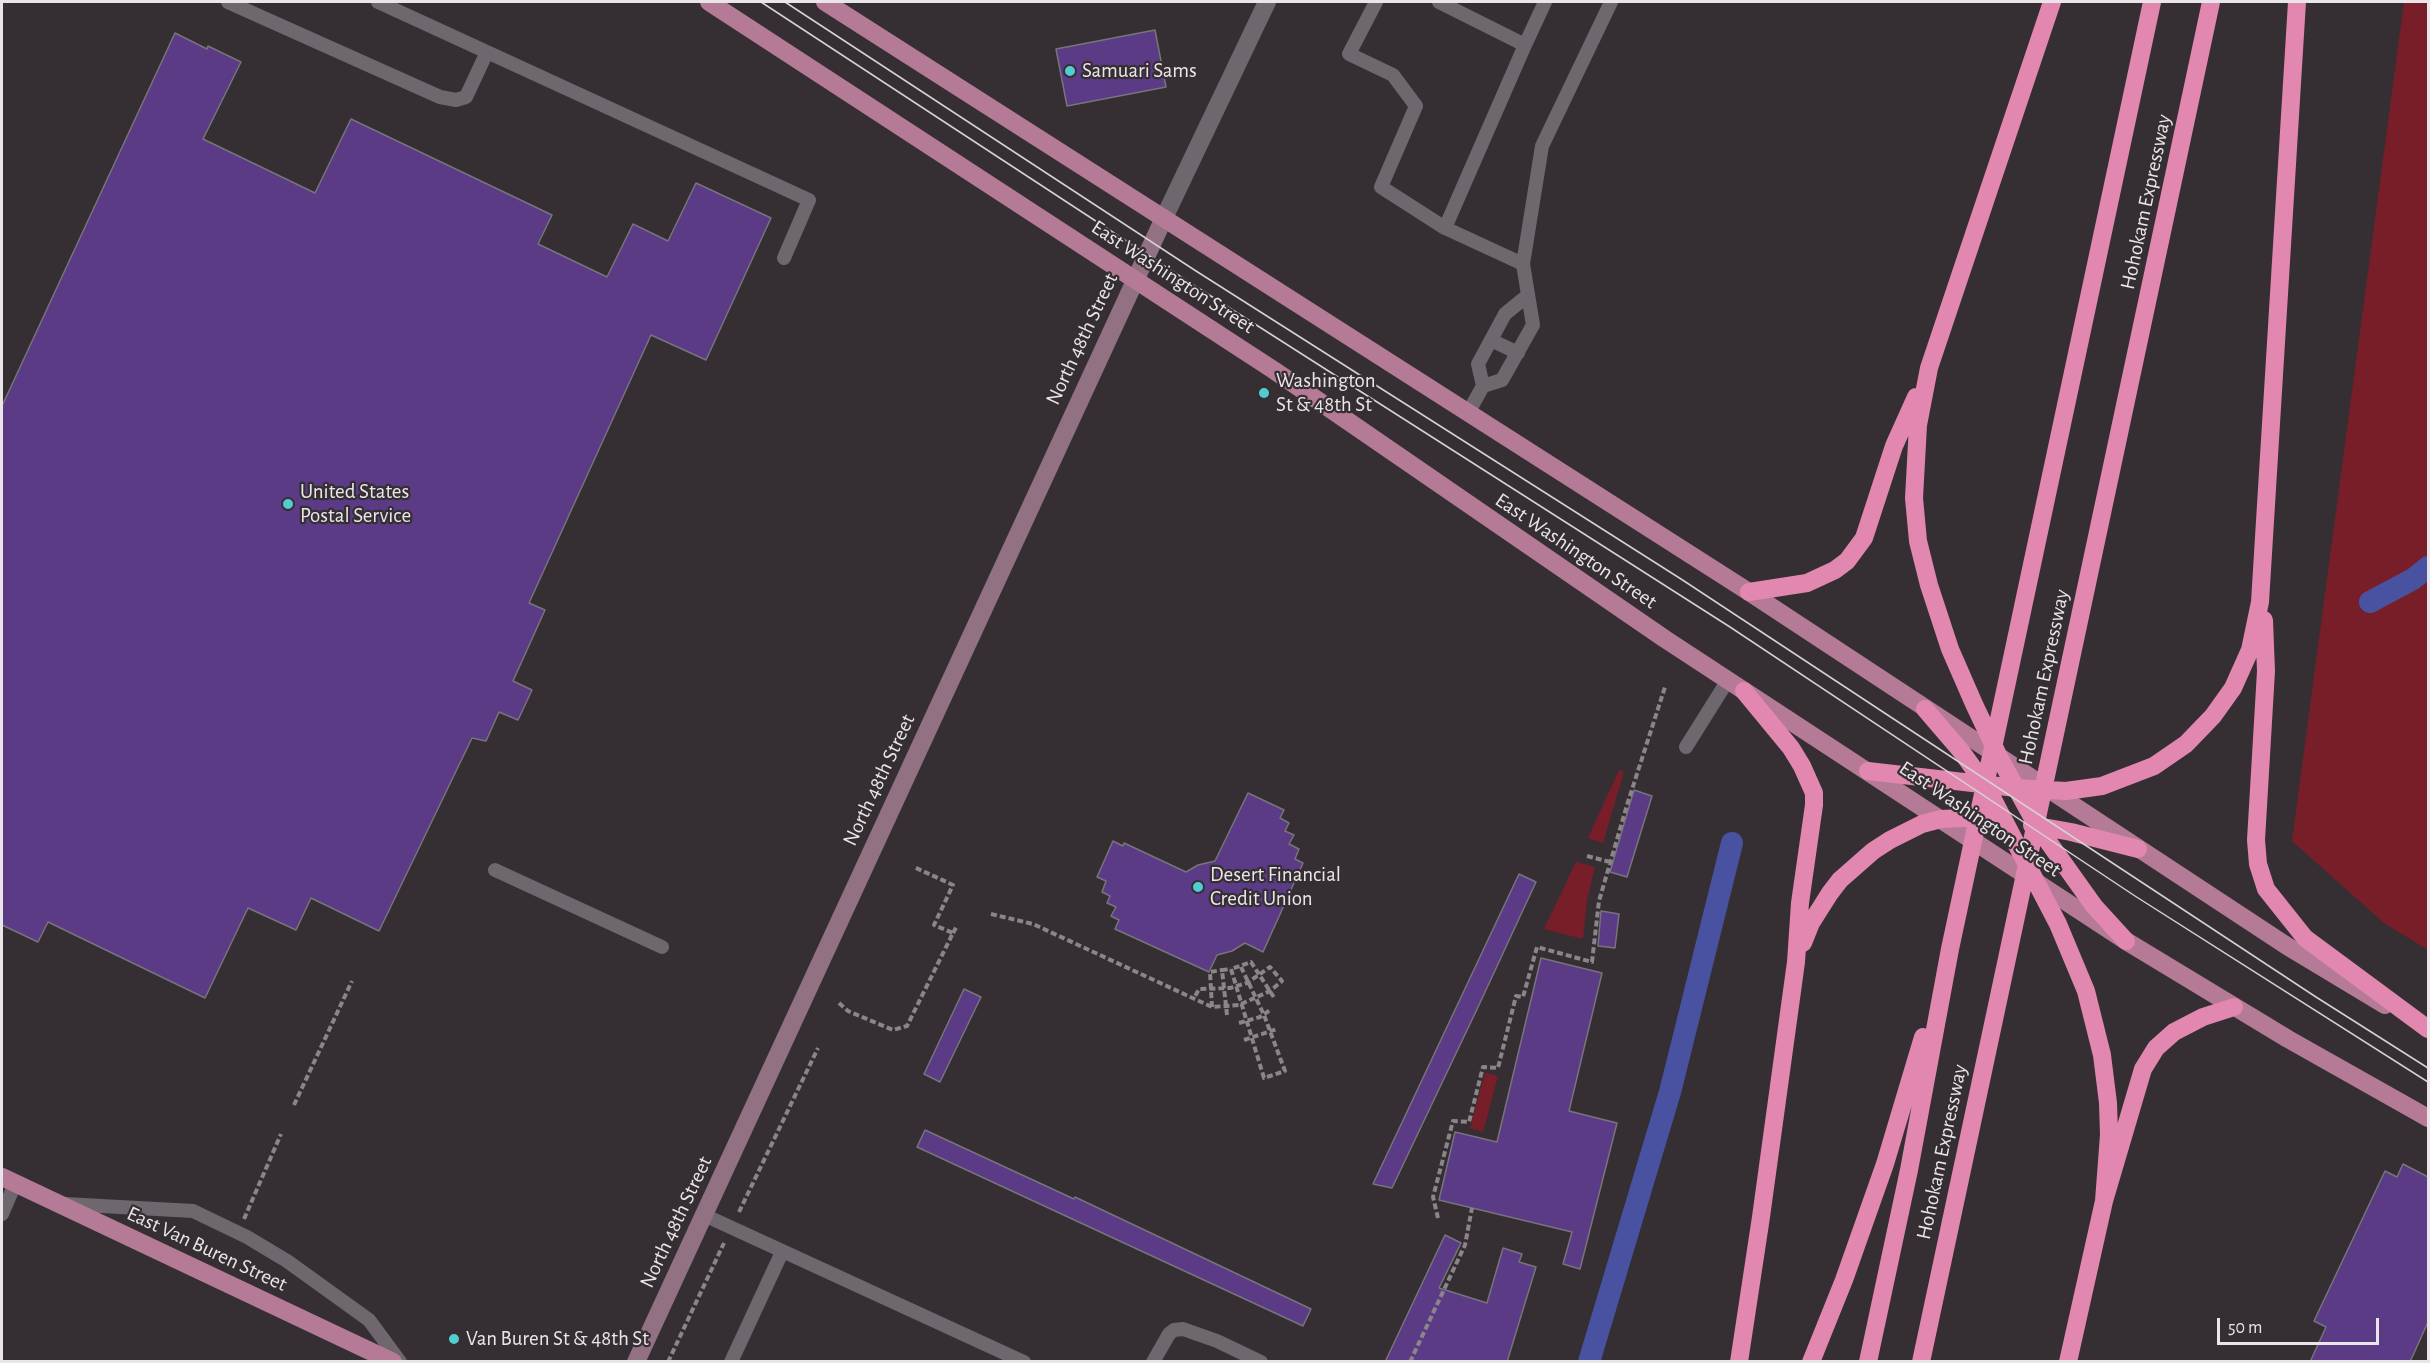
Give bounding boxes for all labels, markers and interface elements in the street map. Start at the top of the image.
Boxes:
place label: Samuari Sams [1082,58,1197,84]
marker: Samuari Sams [1063,64,1077,78]
street label: Hohokam Expressway [2115,112,2177,292]
street label: East Washington Street [1087,215,1259,339]
street label: North 48th Street [1040,269,1124,409]
place label: Washington St & 48th St [1276,368,1375,418]
marker: Washington St & 48th St [1257,386,1271,400]
place label: United States Postal Service [300,479,411,529]
street label: East Washington Street [1490,488,1662,614]
marker: United States Postal Service [281,497,295,511]
street label: Hohokam Expressway [2013,587,2075,767]
street label: North 48th Street [837,710,921,850]
street label: East Washington Street [1894,756,2066,882]
place label: Desert Financial Credit Union [1210,862,1341,912]
marker: Desert Financial Credit Union [1191,880,1205,894]
street label: Hohokam Expressway [1911,1062,1973,1242]
street label: North 48th Street [634,1152,718,1292]
street label: East Van Buren Street [123,1201,291,1297]
scale bar [2220,1306,2382,1344]
text: 50 m [2228,1319,2262,1337]
place label: Van Buren St & 48th St [466,1326,649,1352]
marker: Van Buren St & 48th St [447,1332,461,1346]

